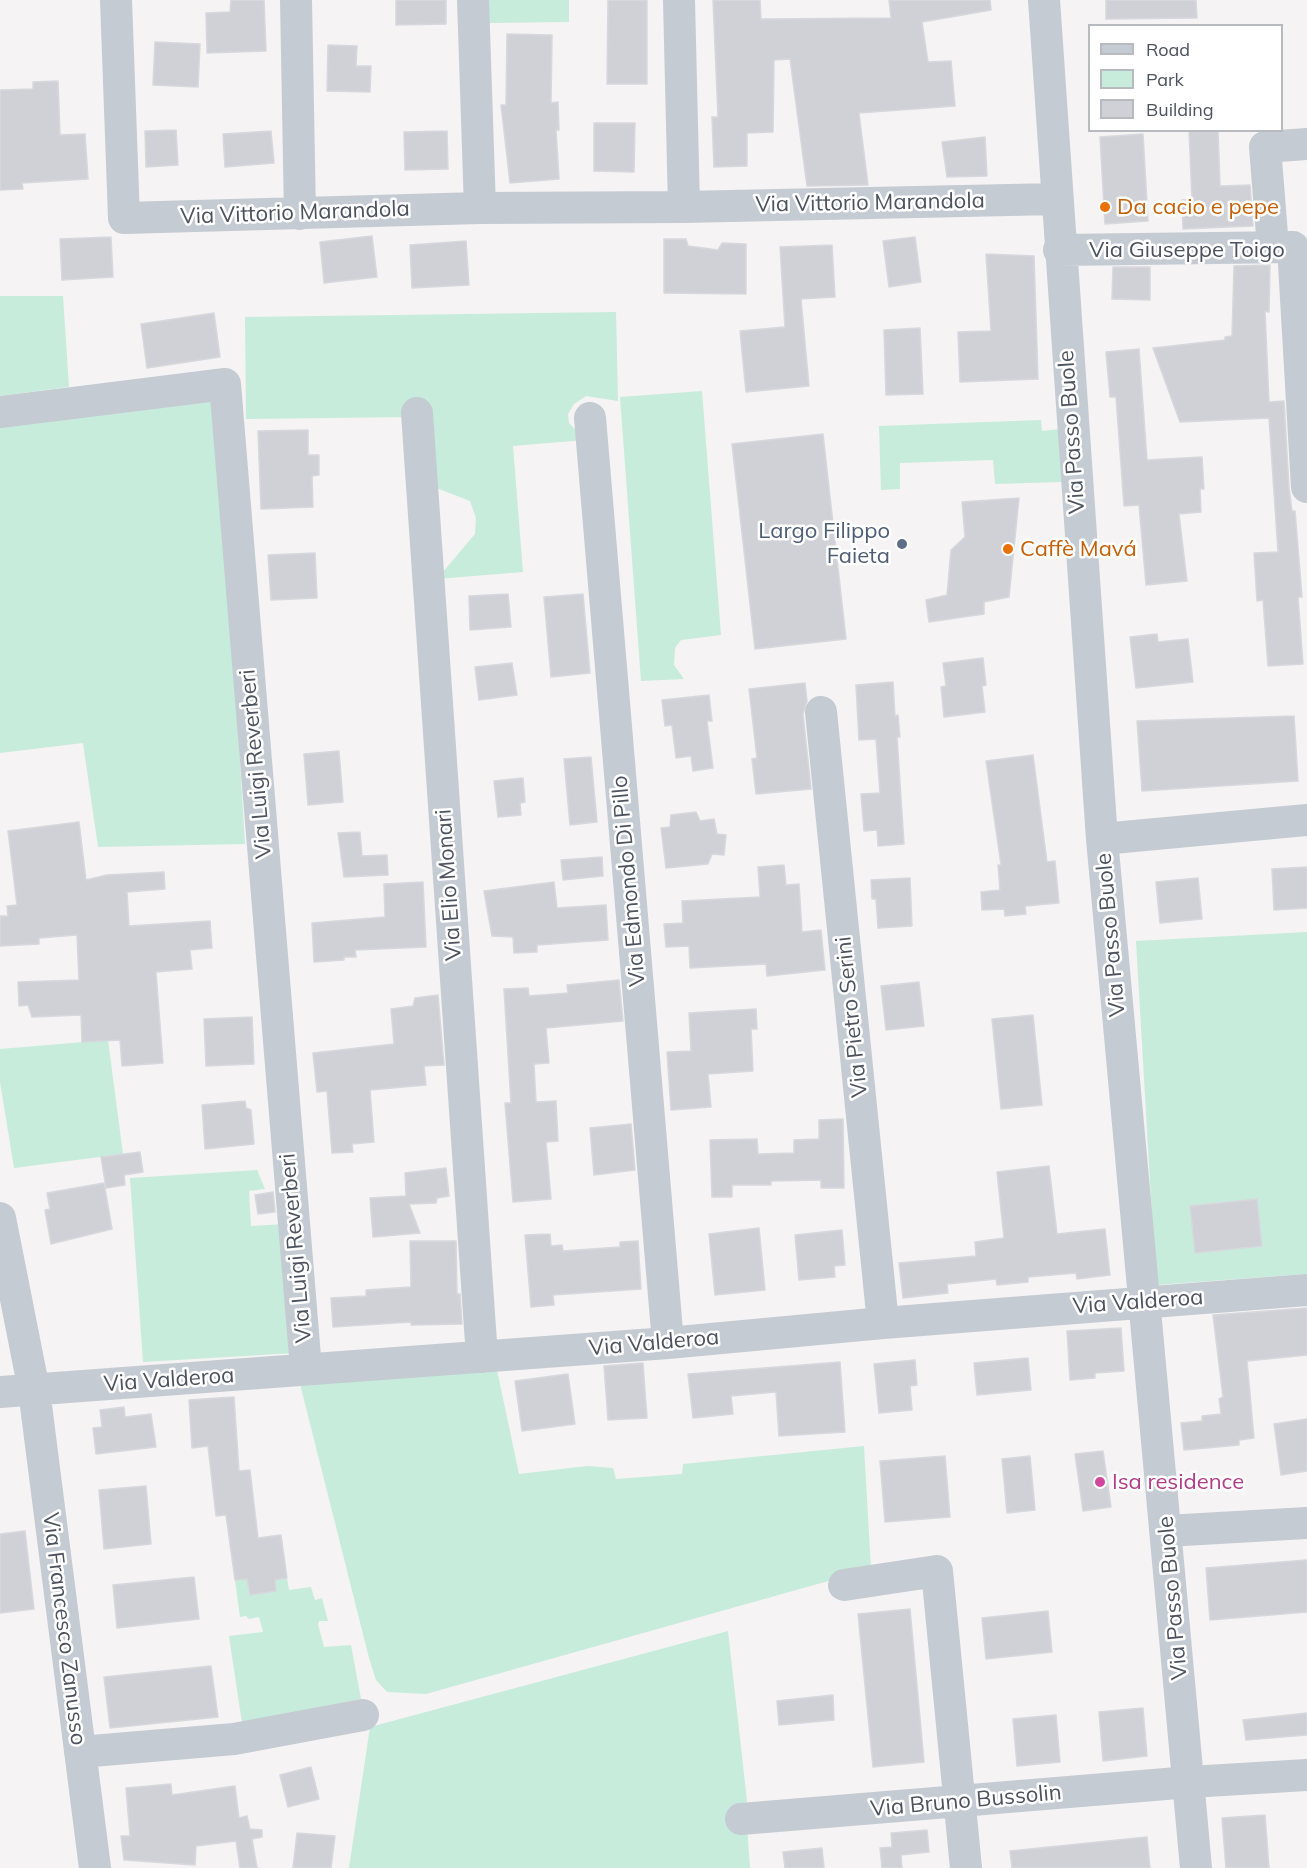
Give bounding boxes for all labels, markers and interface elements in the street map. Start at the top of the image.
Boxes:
legend [1088,24,1283,132]
text: Road [1146,38,1190,61]
text: Park [1146,68,1184,91]
text: Building [1146,98,1214,121]
street label: Via Vittorio Marandola [755,188,985,218]
place label: Da cacio e pepe [1117,194,1279,220]
street label: Via Vittorio Marandola [180,196,410,230]
marker: Da cacio e pepe [1098,200,1112,214]
street label: Via Giuseppe Toigo [1089,237,1285,263]
street label: Via Passo Buole [1053,349,1091,515]
place label: Largo Filippo Faieta [758,518,890,570]
place label: Caffè Mavá [1020,536,1137,562]
marker: Largo Filippo Faieta [895,537,909,551]
marker: Caffè Mavá [1001,542,1015,556]
street label: Via Luigi Reverberi [235,668,277,860]
street label: Via Edmondo Di Pillo [607,774,651,988]
street label: Via Elio Monari [431,808,467,962]
street label: Via Passo Buole [1091,852,1131,1018]
street label: Via Pietro Serini [830,935,874,1099]
street label: Via Luigi Reverberi [275,1152,317,1344]
street label: Via Valderoa [1072,1284,1204,1320]
street label: Via Valderoa [588,1324,720,1362]
street label: Via Valderoa [103,1362,235,1398]
place label: Isa residence [1112,1469,1244,1495]
marker: Isa residence [1093,1475,1107,1489]
street label: Via Francesco Zanusso [37,1511,91,1747]
street label: Via Passo Buole [1153,1515,1193,1681]
street label: Via Bruno Bussolin [869,1779,1063,1823]

